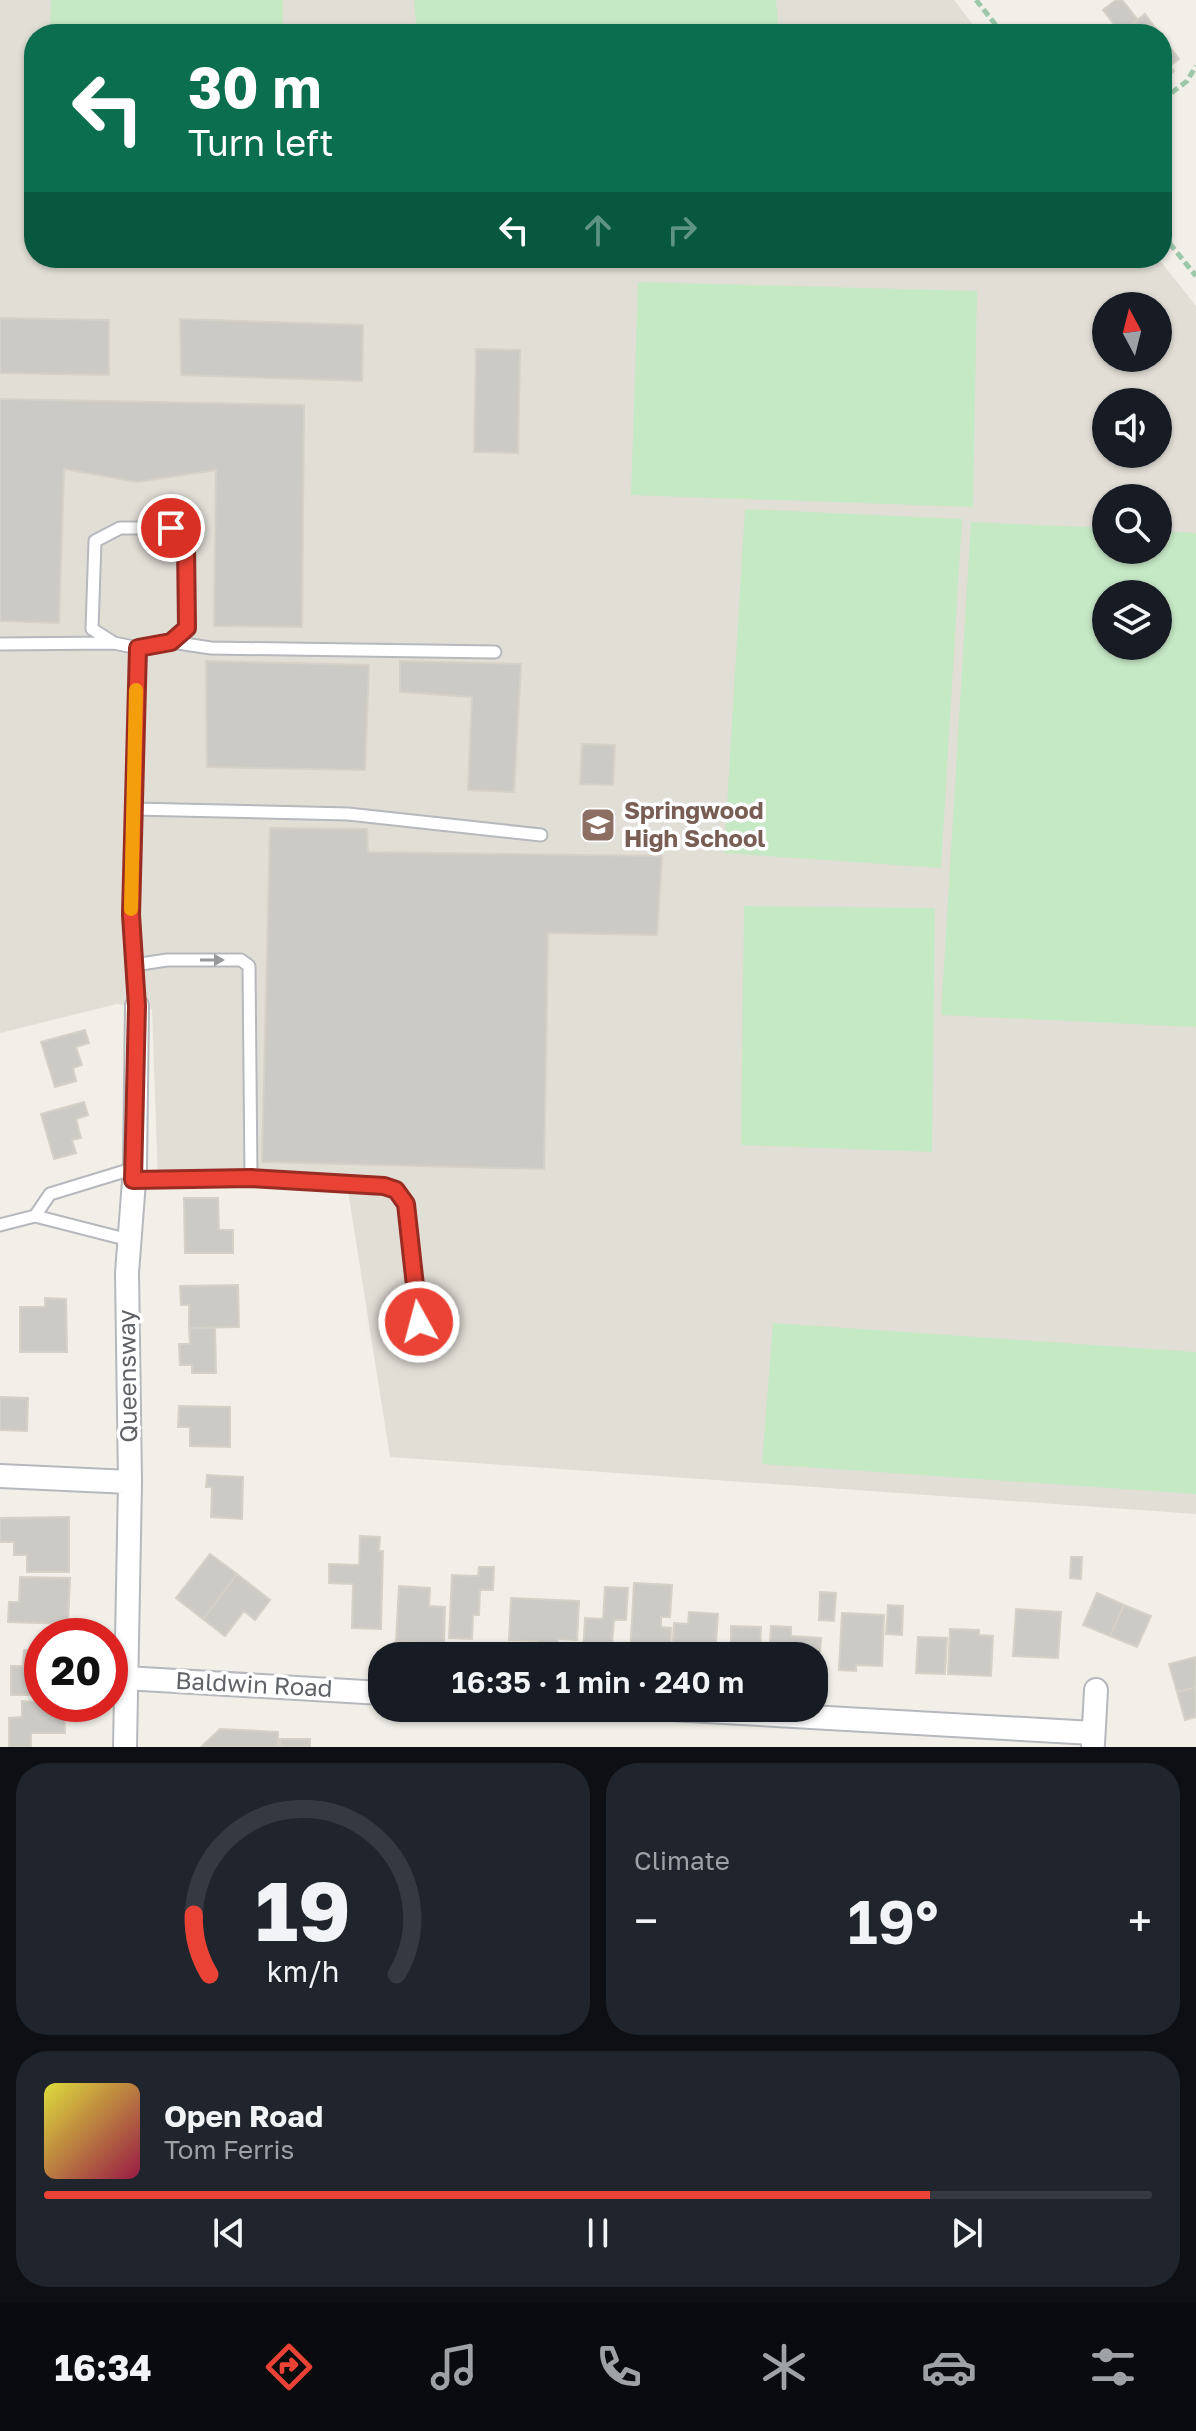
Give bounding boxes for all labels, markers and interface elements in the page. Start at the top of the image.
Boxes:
text: 30 m [188,53,322,120]
icon: left [56,56,160,160]
text: Turn left [188,121,334,164]
icon: left [492,208,536,252]
icon: ahead [576,208,620,252]
icon: right [660,208,704,252]
north arrow [1092,292,1172,372]
map controls [1092,292,1172,660]
button: sound [1092,388,1172,468]
button: search [1092,484,1172,564]
pin [137,494,205,562]
icon: arrive [149,506,193,550]
button: layers [1092,580,1172,660]
place label: Springwood High School [624,795,765,852]
school or university icon: Springwood High School [579,806,617,844]
one-way arrow [200,954,225,966]
position arrow [377,1280,461,1364]
street label: Queensway [111,1309,142,1443]
speed limit sign: 20 [24,1618,128,1722]
text: 16:35 · 1 min · 240 m [452,1664,744,1700]
street label: Baldwin Road [175,1665,333,1702]
text: Climate [634,1845,730,1876]
text: 19 [255,1859,351,1959]
text: 19° [847,1885,939,1957]
text: − [634,1894,658,1947]
text: + [1128,1894,1152,1947]
text: km/h [267,1954,339,1988]
text: Open Road [164,2098,323,2134]
text: Tom Ferris [164,2134,294,2165]
icon: previous [207,2211,251,2255]
icon: pause [576,2211,620,2255]
icon: next [945,2211,989,2255]
icon: directions [261,2339,317,2395]
icon: music [426,2339,482,2395]
icon: phone [591,2339,647,2395]
icon: climate [756,2339,812,2395]
icon: car [921,2339,977,2395]
icon: filters [1085,2339,1141,2395]
text: 16:34 [54,2346,152,2389]

